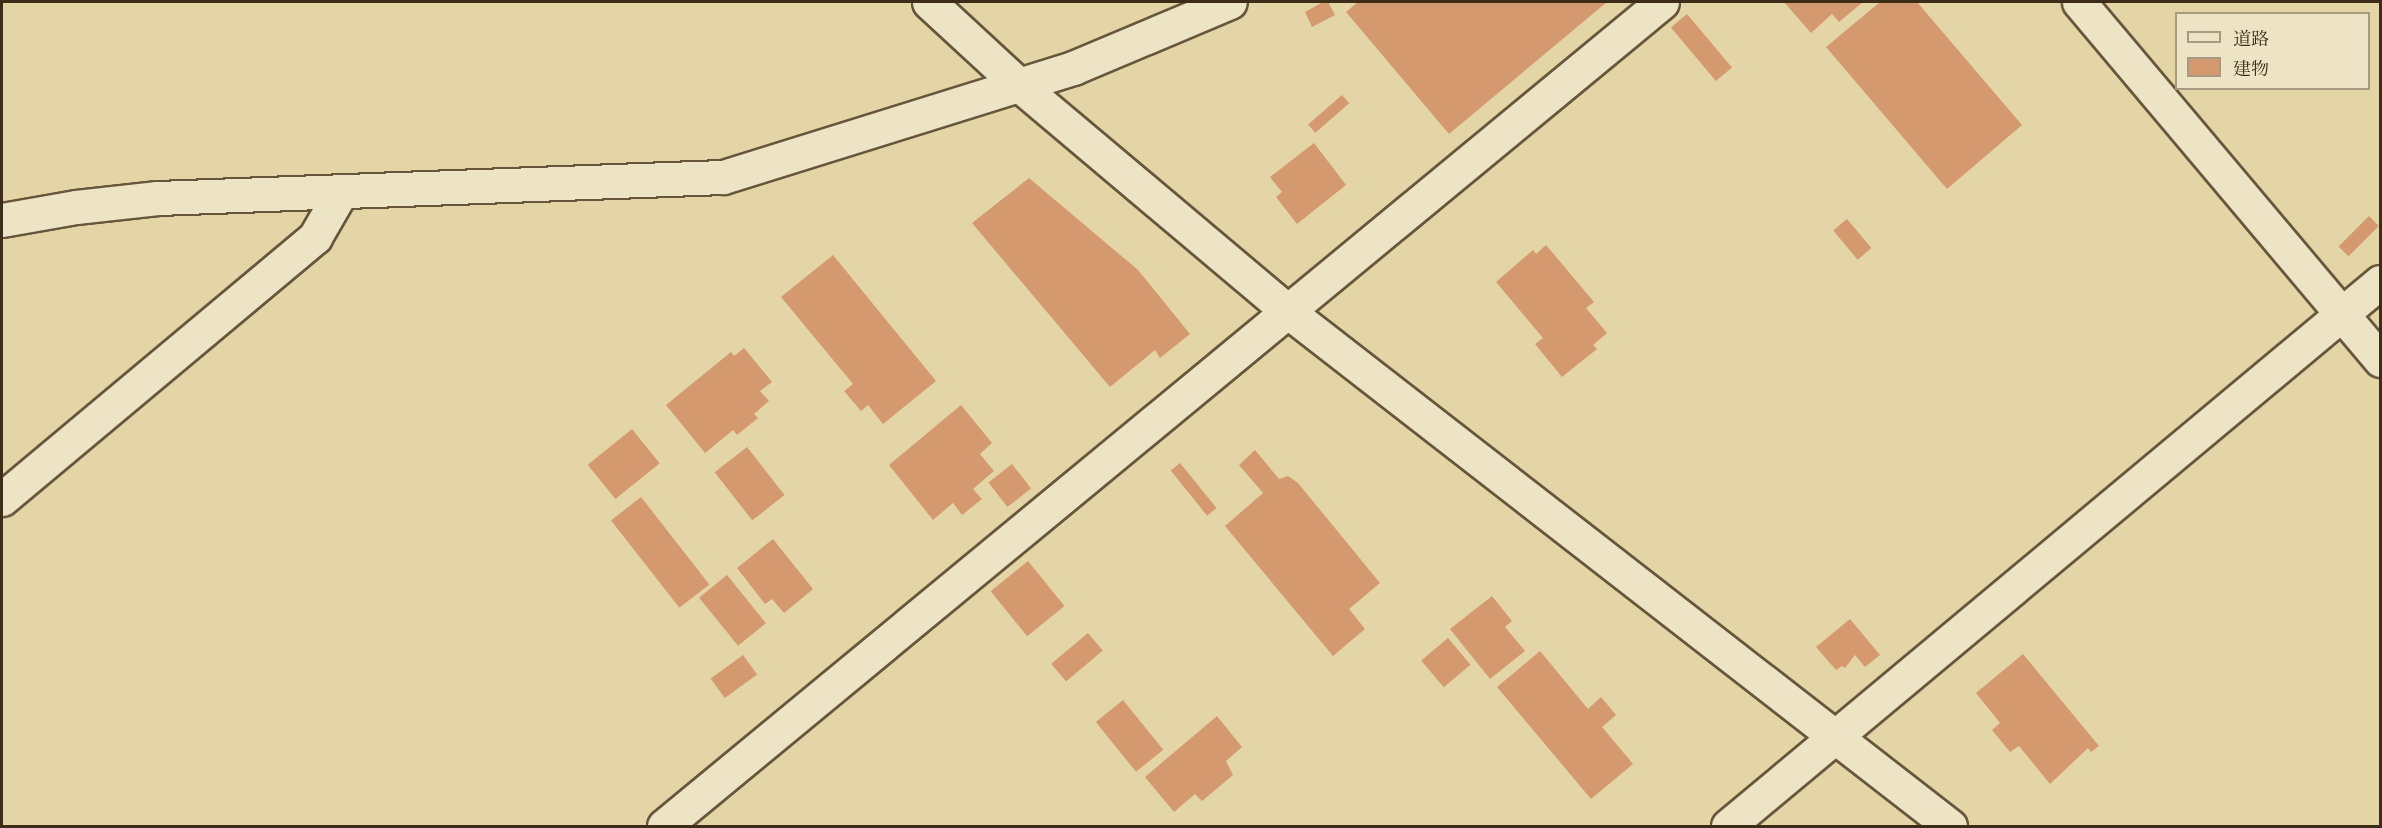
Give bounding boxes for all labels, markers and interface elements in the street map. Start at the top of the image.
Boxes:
legend [2175,12,2370,90]
text: 道路 [2233,28,2269,51]
text: 建物 [2233,58,2269,81]

